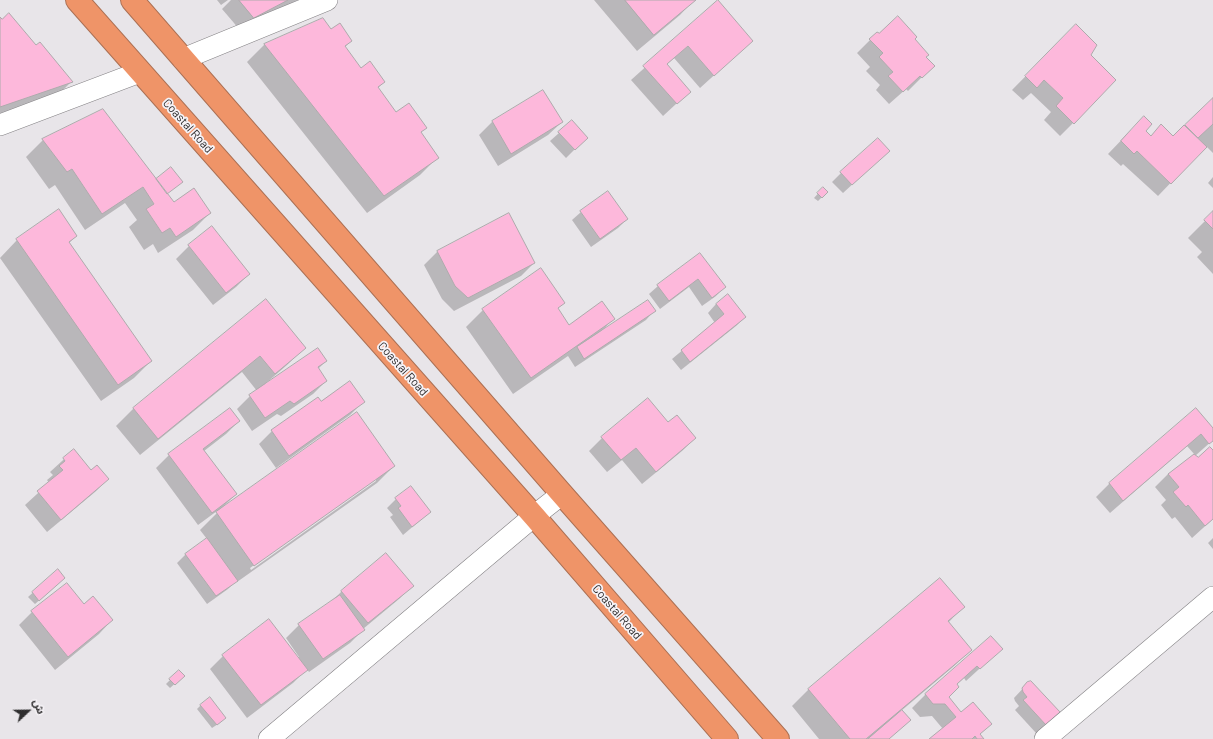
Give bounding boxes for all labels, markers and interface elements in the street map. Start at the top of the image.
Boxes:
street label: Coastal Road [160,96,216,156]
street label: Coastal Road [375,339,431,399]
street label: Coastal Road [589,582,645,642]
north arrow [8,691,48,731]
text: ش [31,697,48,716]

